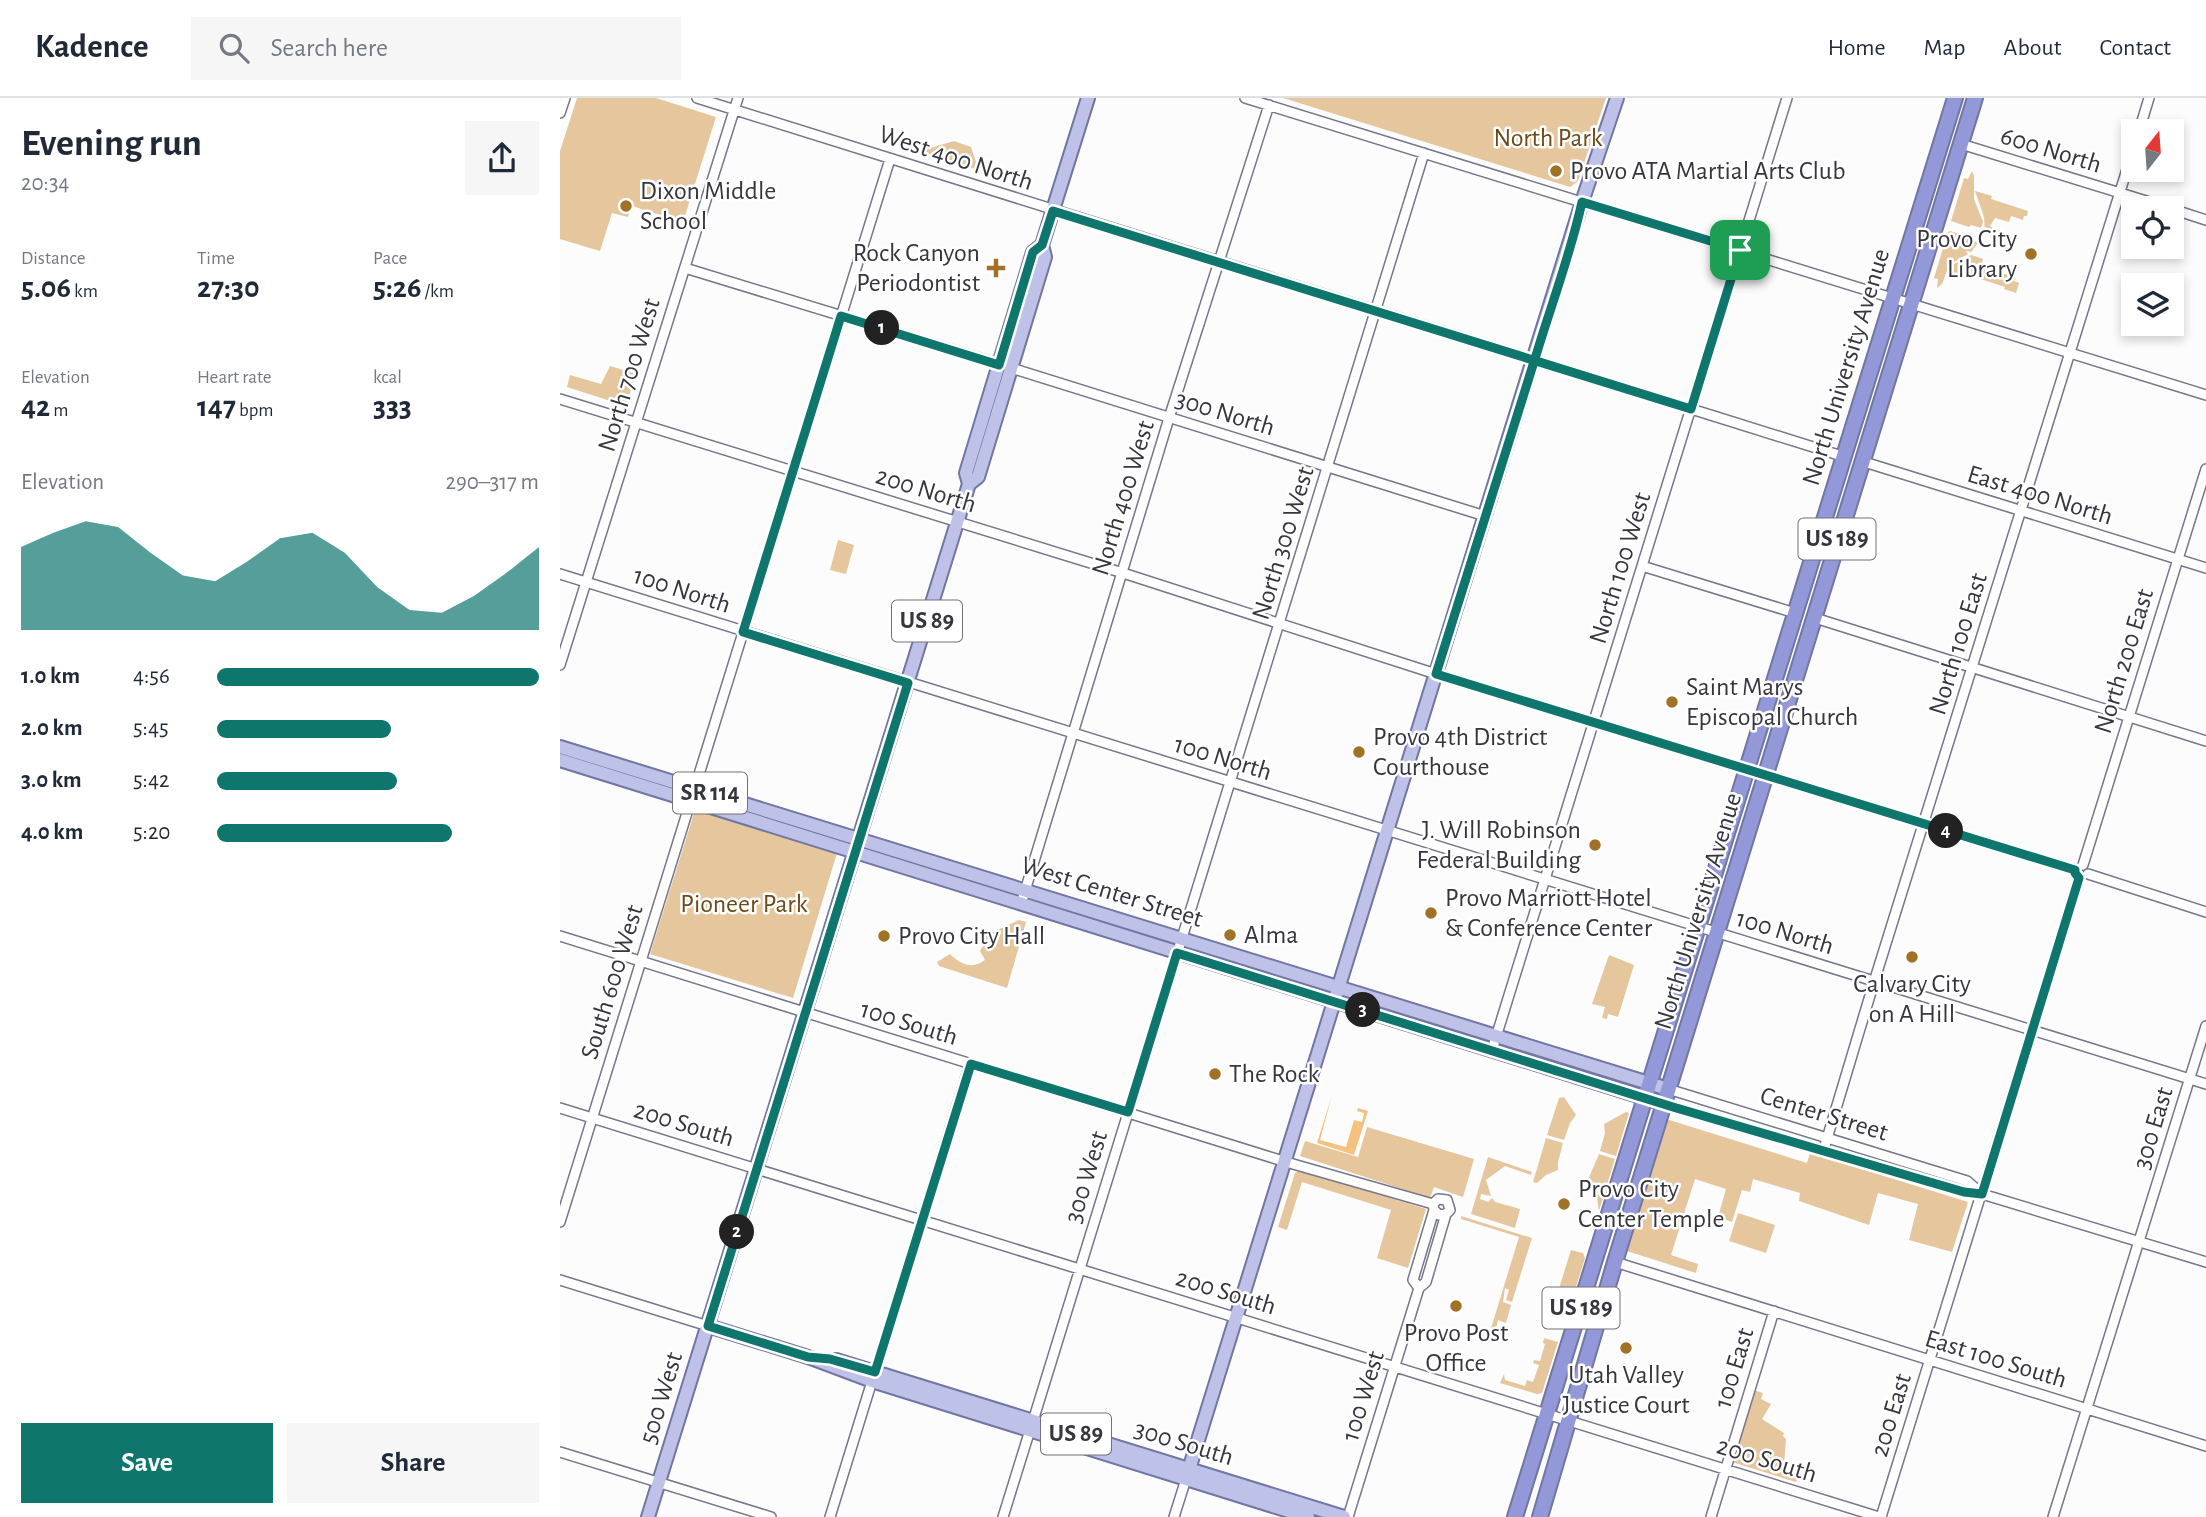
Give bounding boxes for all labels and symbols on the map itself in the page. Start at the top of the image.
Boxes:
north arrow [2121,119,2184,182]
street label: West 400 North [876,121,1036,195]
street label: 600 North [1998,122,2104,178]
park label: North Park [1493,125,1603,151]
place label: Provo ATA Martial Arts Club [1570,158,1846,184]
marker: Provo ATA Martial Arts Club [1548,163,1564,179]
place label: Dixon Middle School [640,178,776,234]
marker: Dixon Middle School [618,198,634,214]
pin [1710,220,1770,280]
place label: Provo City Library [1916,226,2017,282]
place label: Rock Canyon Periodontist [853,240,980,296]
street label: North University Avenue [1798,246,1894,488]
marker: Provo City Library [2023,246,2039,262]
marker: Rock Canyon Periodontist [986,258,1006,278]
street label: North 700 West [593,295,665,455]
pin: 1 [864,310,900,345]
street label: 300 North [1172,386,1278,440]
street label: North 400 West [1087,417,1159,579]
street label: East 400 North [1964,461,2116,529]
street label: 200 North [873,462,979,518]
street label: North 300 West [1247,463,1319,623]
street label: North 100 West [1585,489,1655,647]
road number: US 189 [1798,518,1876,560]
street label: 100 North [630,562,734,618]
street label: North 100 East [1924,570,1992,718]
street label: North 200 East [2090,586,2158,736]
road number: US 89 [892,600,962,642]
place label: Saint Marys Episcopal Church [1686,674,1858,730]
marker: Saint Marys Episcopal Church [1664,694,1680,710]
place label: Provo 4th District Courthouse [1373,724,1547,780]
street label: 100 North [1171,731,1275,785]
marker: Provo 4th District Courthouse [1351,744,1367,760]
road number: SR 114 [673,772,747,814]
street label: North University Avenue [1650,790,1746,1032]
pin: 4 [1928,814,1964,848]
place label: J. Will Robinson Federal Building [1417,817,1581,873]
marker: J. Will Robinson Federal Building [1587,837,1603,853]
street label: West Center Street [1018,852,1206,932]
place label: Provo Marriott Hotel & Conference Center [1445,885,1653,941]
park label: Pioneer Park [680,891,808,917]
street label: South 600 West [576,902,648,1062]
marker: Provo Marriott Hotel & Conference Center [1423,905,1439,921]
street label: 100 North [1733,905,1837,959]
place label: Alma [1244,922,1298,948]
place label: Provo City Hall [898,923,1045,949]
marker: Alma [1222,927,1238,943]
marker: Provo City Hall [876,928,892,944]
marker: Calvary City on A Hill [1904,949,1920,965]
place label: Calvary City on A Hill [1853,971,1971,1027]
pin: 3 [1346,992,1380,1028]
street label: 100 South [857,996,961,1050]
place label: The Rock [1229,1061,1320,1087]
marker: The Rock [1207,1066,1223,1082]
street label: Center Street [1757,1082,1891,1146]
street label: 300 East [2128,1084,2178,1172]
street label: 200 South [631,1096,737,1152]
street label: 300 West [1060,1128,1112,1226]
place label: Provo City Center Temple [1578,1176,1724,1232]
marker: Provo City Center Temple [1556,1196,1572,1212]
pin: 2 [720,1214,754,1250]
street label: 200 South [1173,1264,1279,1320]
road number: US 189 [1542,1288,1620,1328]
marker: Provo Post Office [1448,1298,1464,1314]
place label: Provo Post Office [1404,1320,1508,1376]
street label: 100 East [1709,1325,1759,1411]
street label: East 100 South [1922,1325,2070,1393]
marker: Utah Valley Justice Court [1618,1340,1634,1356]
street label: 100 West [1337,1348,1389,1444]
street label: 500 West [635,1349,687,1447]
place label: Utah Valley Justice Court [1562,1362,1690,1418]
street label: 200 East [1866,1370,1916,1460]
road number: US 89 [1041,1414,1111,1454]
street label: 300 South [1131,1416,1237,1470]
street label: 200 South [1714,1432,1820,1488]

